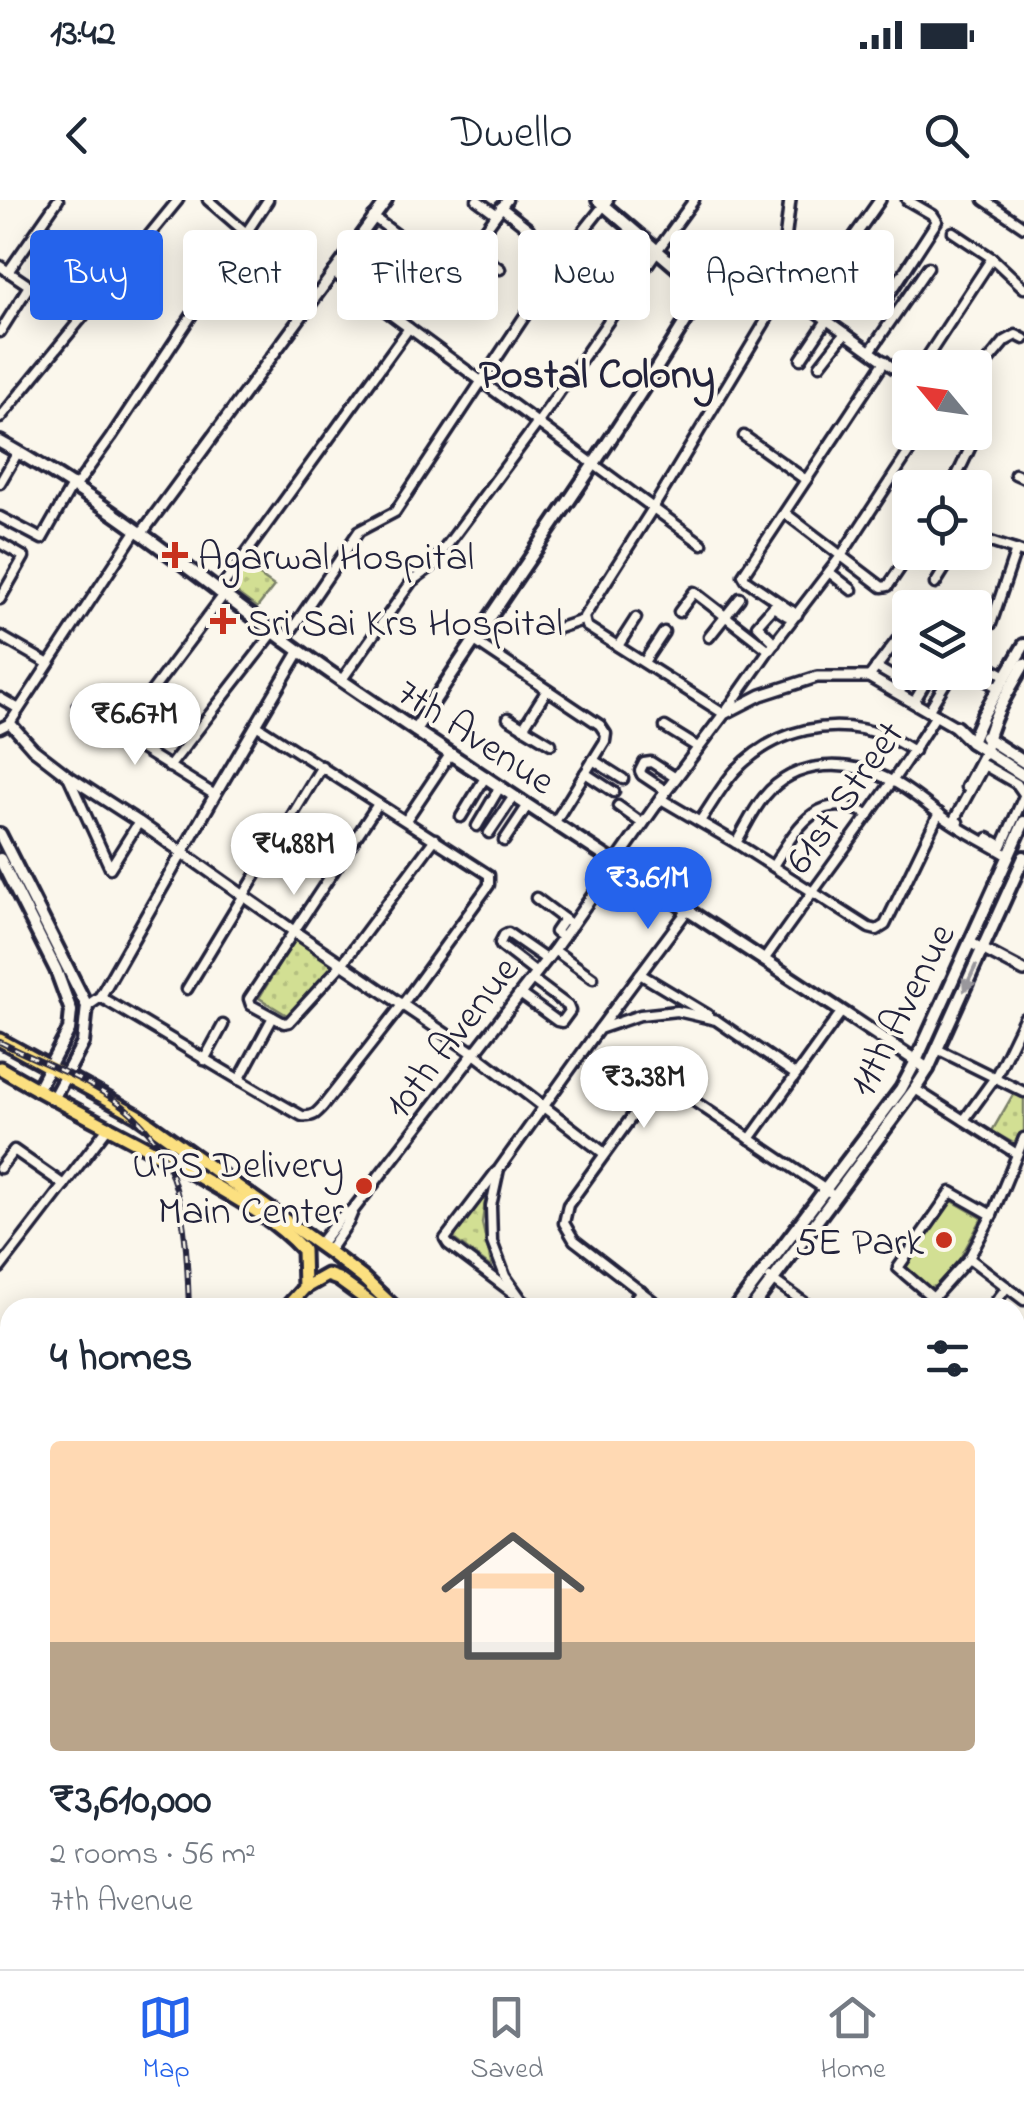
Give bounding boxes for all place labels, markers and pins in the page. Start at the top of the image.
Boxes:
place label: Agarwal Hospital [198,530,474,589]
marker: Agarwal Hospital [162,542,188,568]
place label: Sri Sai Krs Hospital [246,596,563,655]
marker: Sri Sai Krs Hospital [210,608,236,634]
pin: ₹6.67M [54,683,216,768]
pin: ₹4.88M [213,813,375,898]
pin: ₹3.61M [567,847,729,932]
pin: ₹3.38M [563,1046,725,1131]
place label: UPS Delivery Main Center [132,1138,345,1243]
marker: UPS Delivery Main Center [353,1175,375,1197]
place label: 5E Park [795,1215,924,1274]
marker: 5E Park [933,1229,955,1251]

